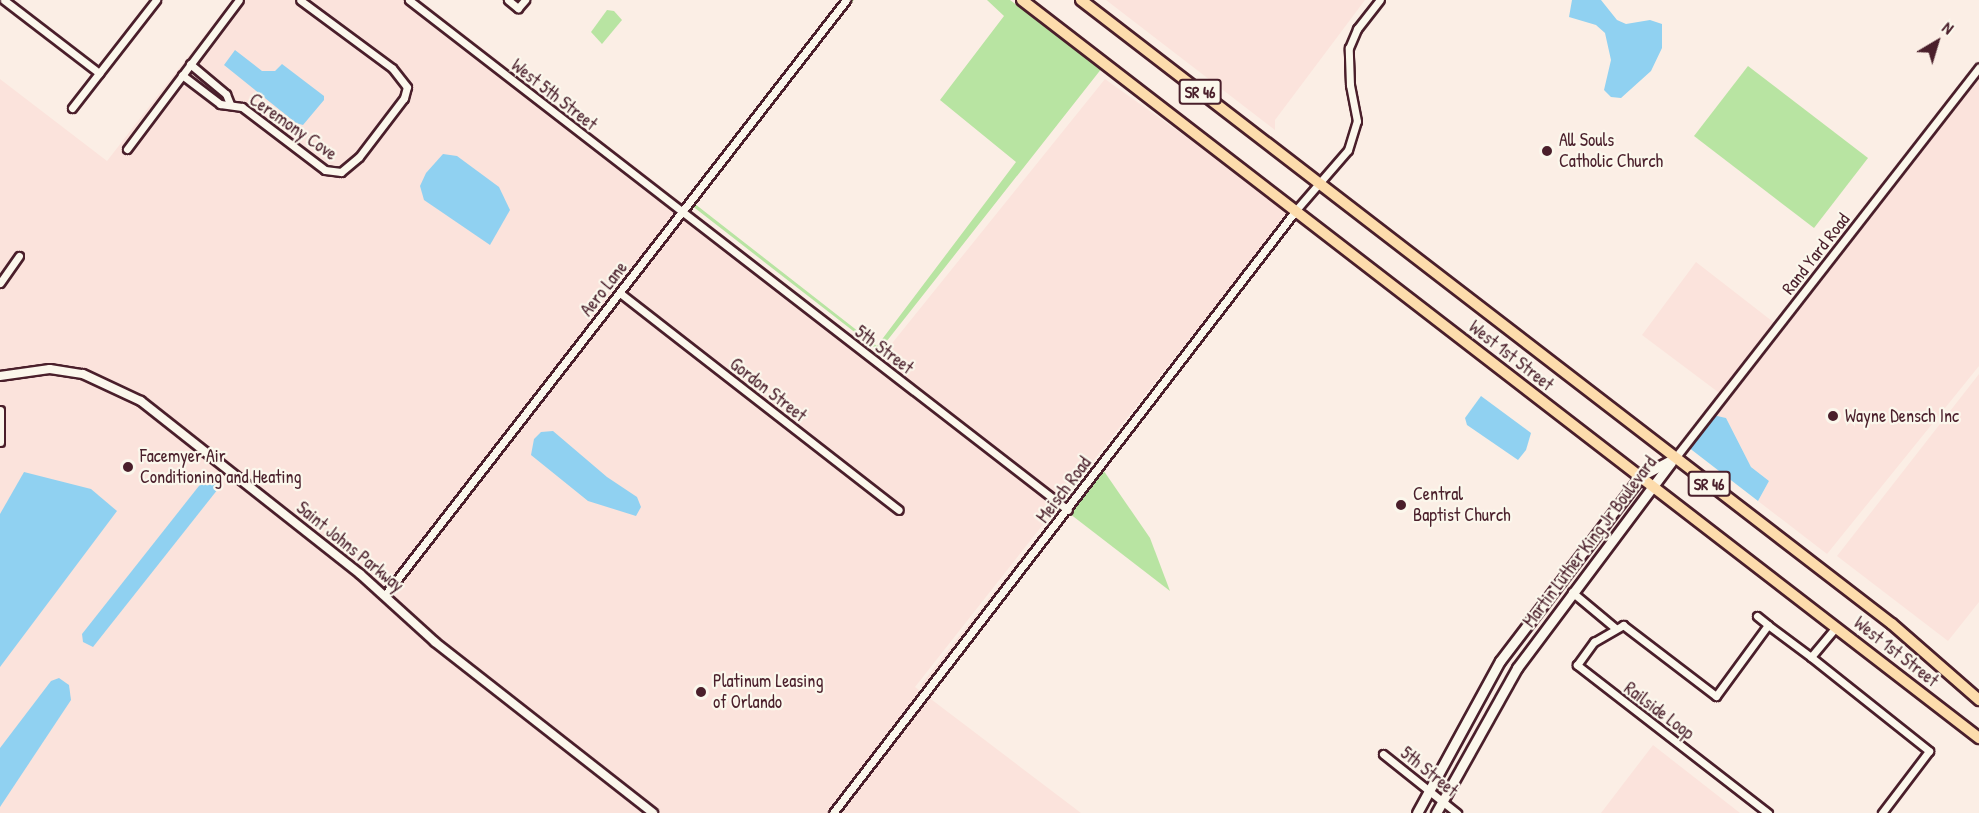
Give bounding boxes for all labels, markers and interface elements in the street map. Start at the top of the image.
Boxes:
north arrow [1907,12,1967,72]
text: N [1938,17,1958,39]
street label: West 5th Street [507,55,601,135]
road number: SR 46 [1178,79,1222,105]
street label: Ceremony Cove [245,89,341,165]
place label: All Souls Catholic Church [1559,130,1663,172]
marker: All Souls Catholic Church [1540,144,1554,158]
street label: Rand Yard Road [1778,209,1854,299]
street label: Aero Lane [576,257,632,321]
street label: West 1st Street [1464,316,1558,396]
street label: 5th Street [851,321,917,379]
street label: Gordon Street [725,353,811,427]
place label: Wayne Densch Inc [1845,405,1959,427]
marker: Wayne Densch Inc [1826,409,1840,423]
place label: Facemyer Air Conditioning and Heating [140,446,302,488]
street label: Martin Luther King Jr Boulevard [1519,452,1661,632]
street label: Meisch Road [1032,453,1096,527]
marker: Facemyer Air Conditioning and Heating [121,460,135,474]
road number: SR 46 [1686,471,1732,497]
place label: Central Baptist Church [1413,484,1510,526]
street label: Saint Johns Parkway [292,497,408,597]
marker: Central Baptist Church [1394,498,1408,512]
street label: West 1st Street [1849,612,1943,692]
place label: Platinum Leasing of Orlando [713,671,823,714]
street label: Railside Loop [1620,678,1698,744]
marker: Platinum Leasing of Orlando [694,685,708,699]
street label: 5th Street [1396,742,1462,802]

